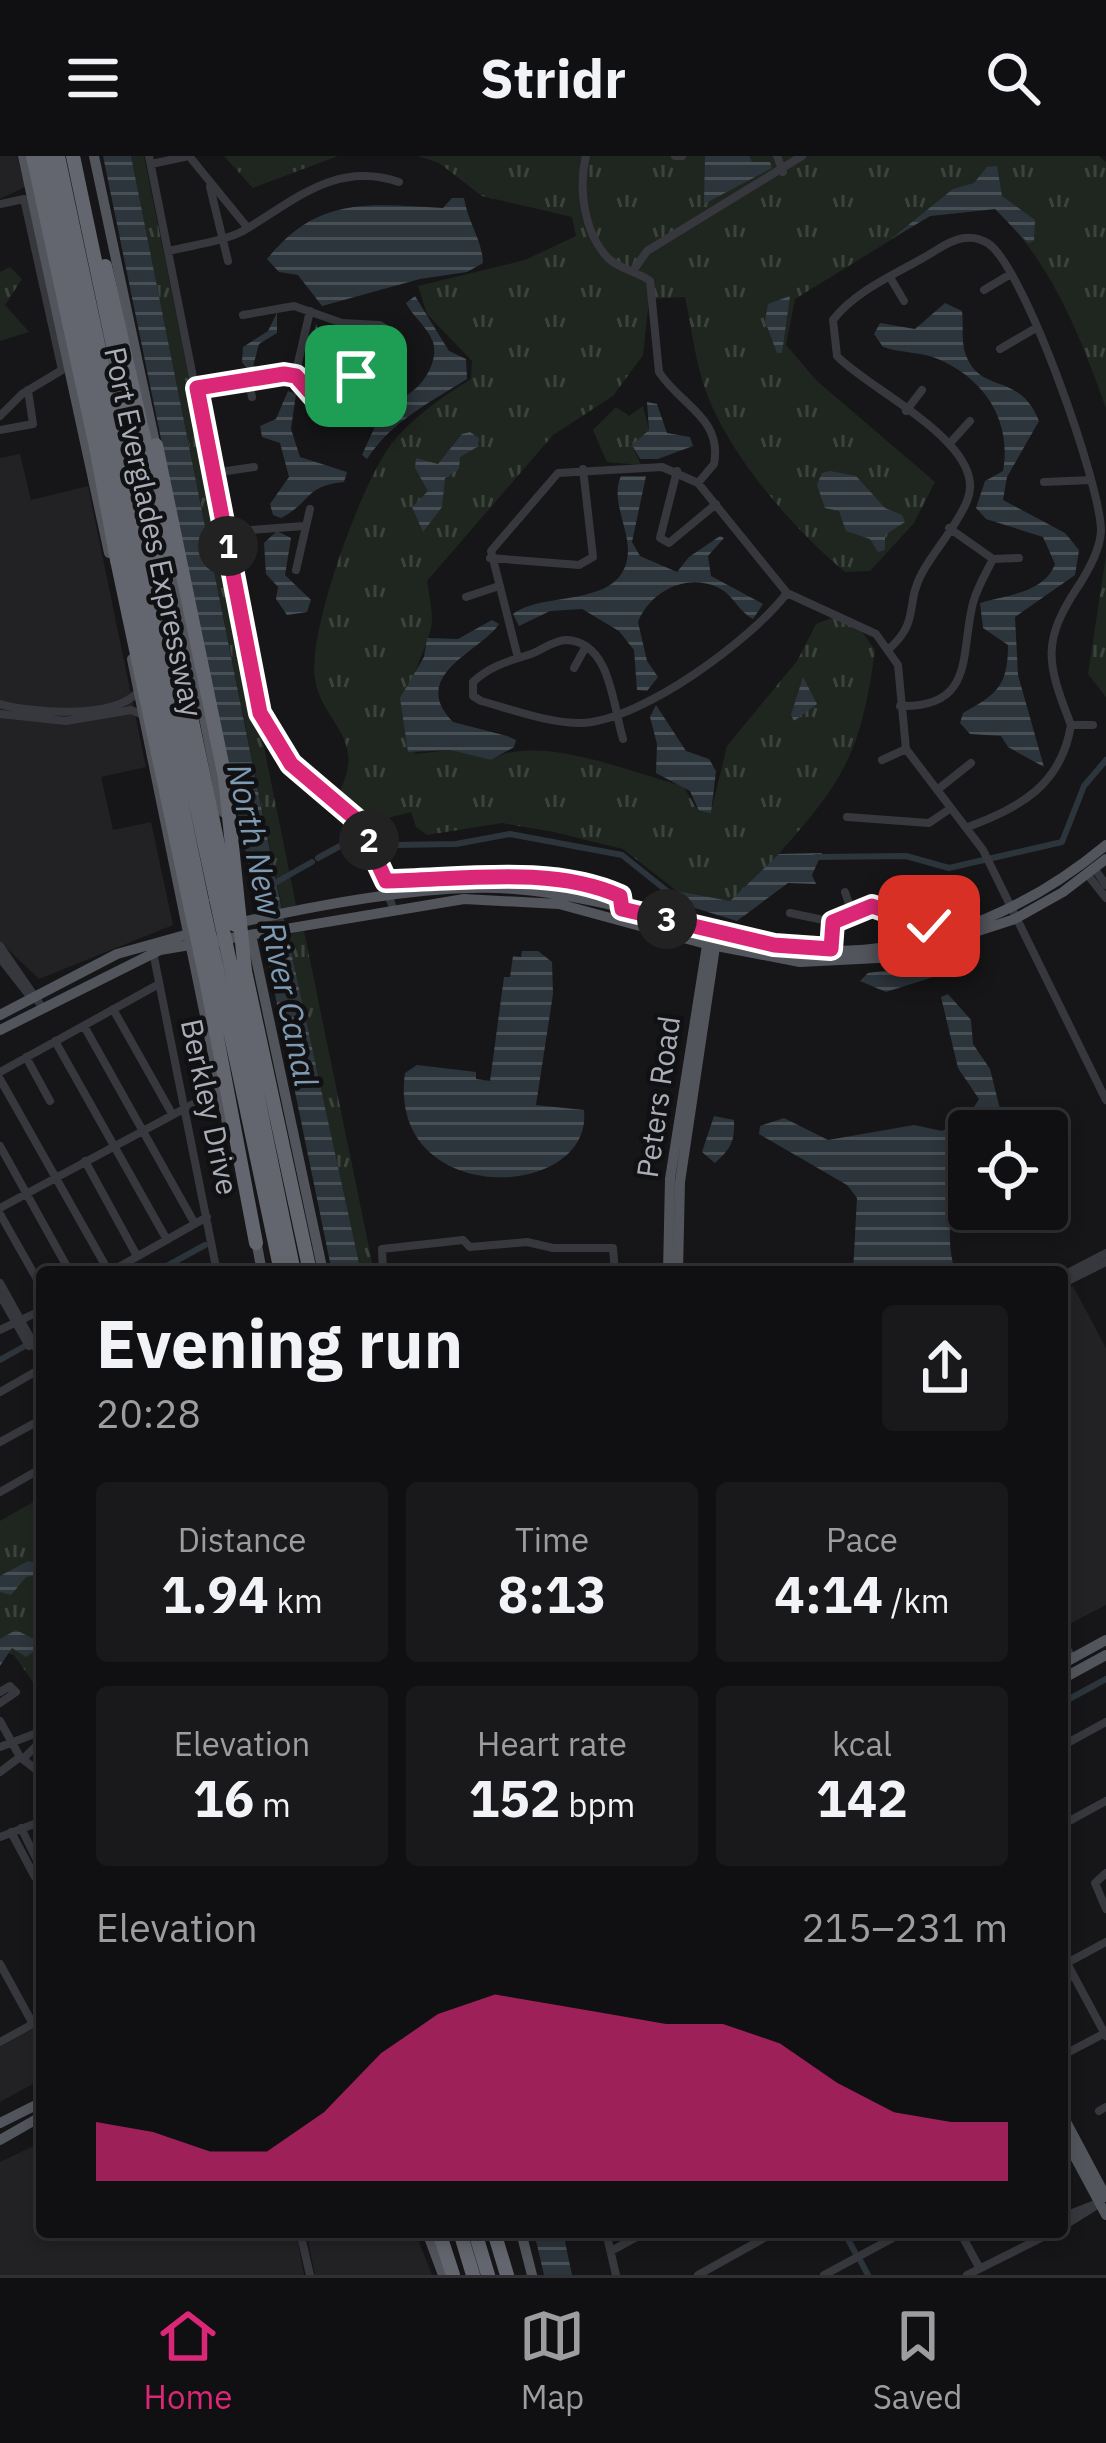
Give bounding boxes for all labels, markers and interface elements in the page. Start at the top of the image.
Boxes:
text: Stridr [480,43,626,113]
icon: menu [60,45,126,111]
icon: search [980,45,1046,111]
pin [305,325,407,427]
street label: Port Everglades Expressway [96,343,213,720]
icon: arrive [323,343,389,409]
pin: 1 [198,516,258,576]
text: 1 [218,524,238,567]
water label: North New River Canal [218,760,329,1090]
pin: 2 [339,810,399,870]
text: 2 [359,818,379,861]
pin [878,875,980,977]
pin: 3 [637,889,697,949]
icon: check [896,893,962,959]
text: 3 [657,897,677,940]
street label: Peters Road [627,1014,688,1180]
street label: Berkley Drive [173,1015,248,1198]
map controls [948,1110,1068,1230]
button: locate [948,1110,1068,1230]
text: Evening run [96,1300,463,1386]
button: share [882,1305,1008,1431]
text: 20:28 [96,1388,201,1439]
text: Distance [178,1518,306,1561]
text: Time [515,1518,589,1561]
text: Pace [826,1518,898,1561]
text: 1.94 [161,1561,269,1627]
text: 8:13 [498,1561,606,1627]
text: 4:14 [774,1561,883,1627]
text: km [269,1579,323,1622]
text: /km [883,1579,950,1622]
text: Elevation [174,1722,310,1765]
text: Heart rate [477,1722,627,1765]
text: kcal [832,1722,892,1765]
text: 16 [193,1765,254,1831]
text: 152 [469,1765,560,1831]
text: 142 [816,1765,908,1831]
text: m [254,1783,291,1826]
text: bpm [560,1783,635,1826]
text: Elevation [96,1902,258,1953]
text: 215–231 m [801,1902,1008,1953]
tab: Home [144,2303,232,2418]
tab: Map [519,2303,585,2418]
tab: Saved [873,2303,962,2418]

